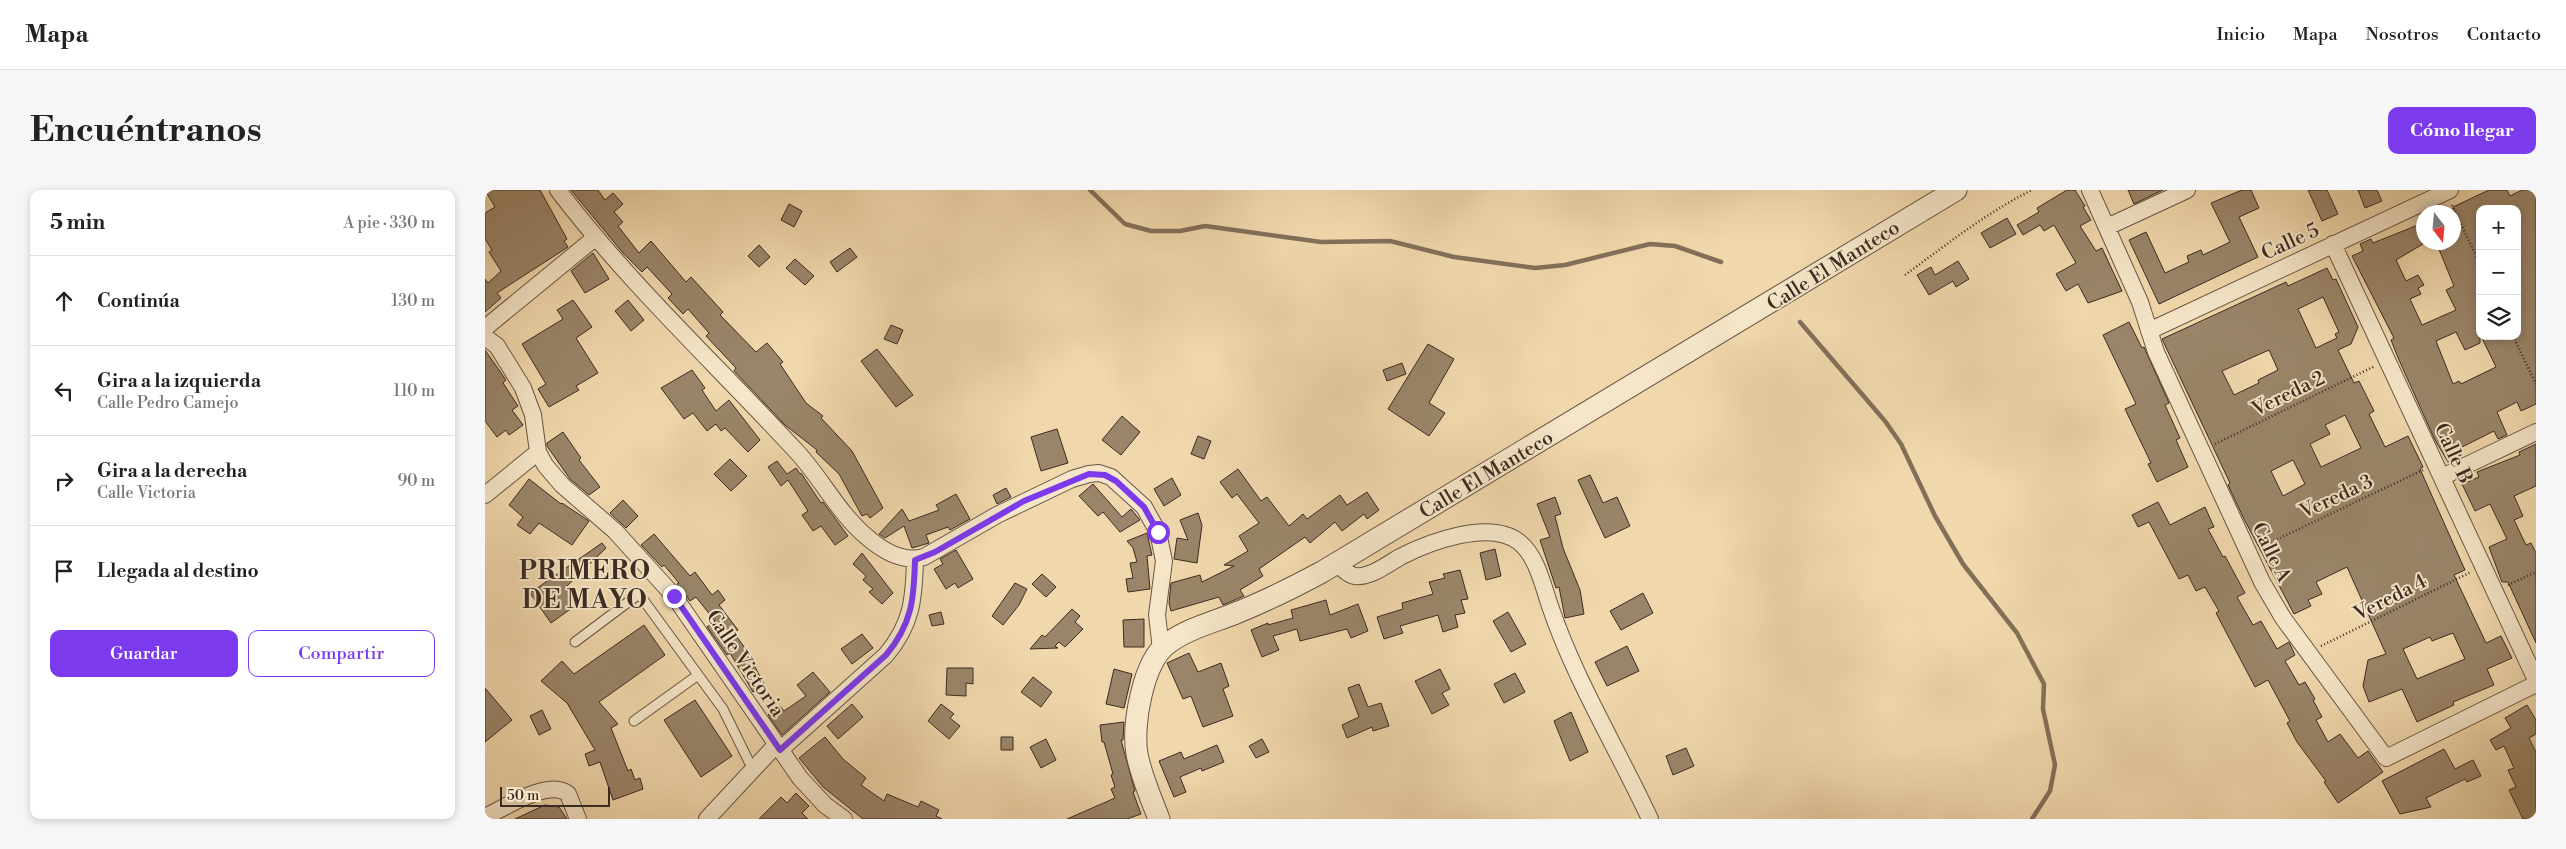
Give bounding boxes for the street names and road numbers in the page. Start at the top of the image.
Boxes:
street label: Calle El Manteco [1763,215,1905,317]
street label: Calle 5 [2258,218,2324,267]
street label: Vereda 2 [2247,366,2329,423]
street label: Calle B [2428,419,2477,488]
street label: Calle El Manteco [1415,425,1558,525]
street label: Vereda 3 [2295,470,2377,526]
street label: Calle A [2245,519,2296,588]
street label: Vereda 4 [2349,569,2432,628]
street label: Calle Victoria [700,606,790,723]

